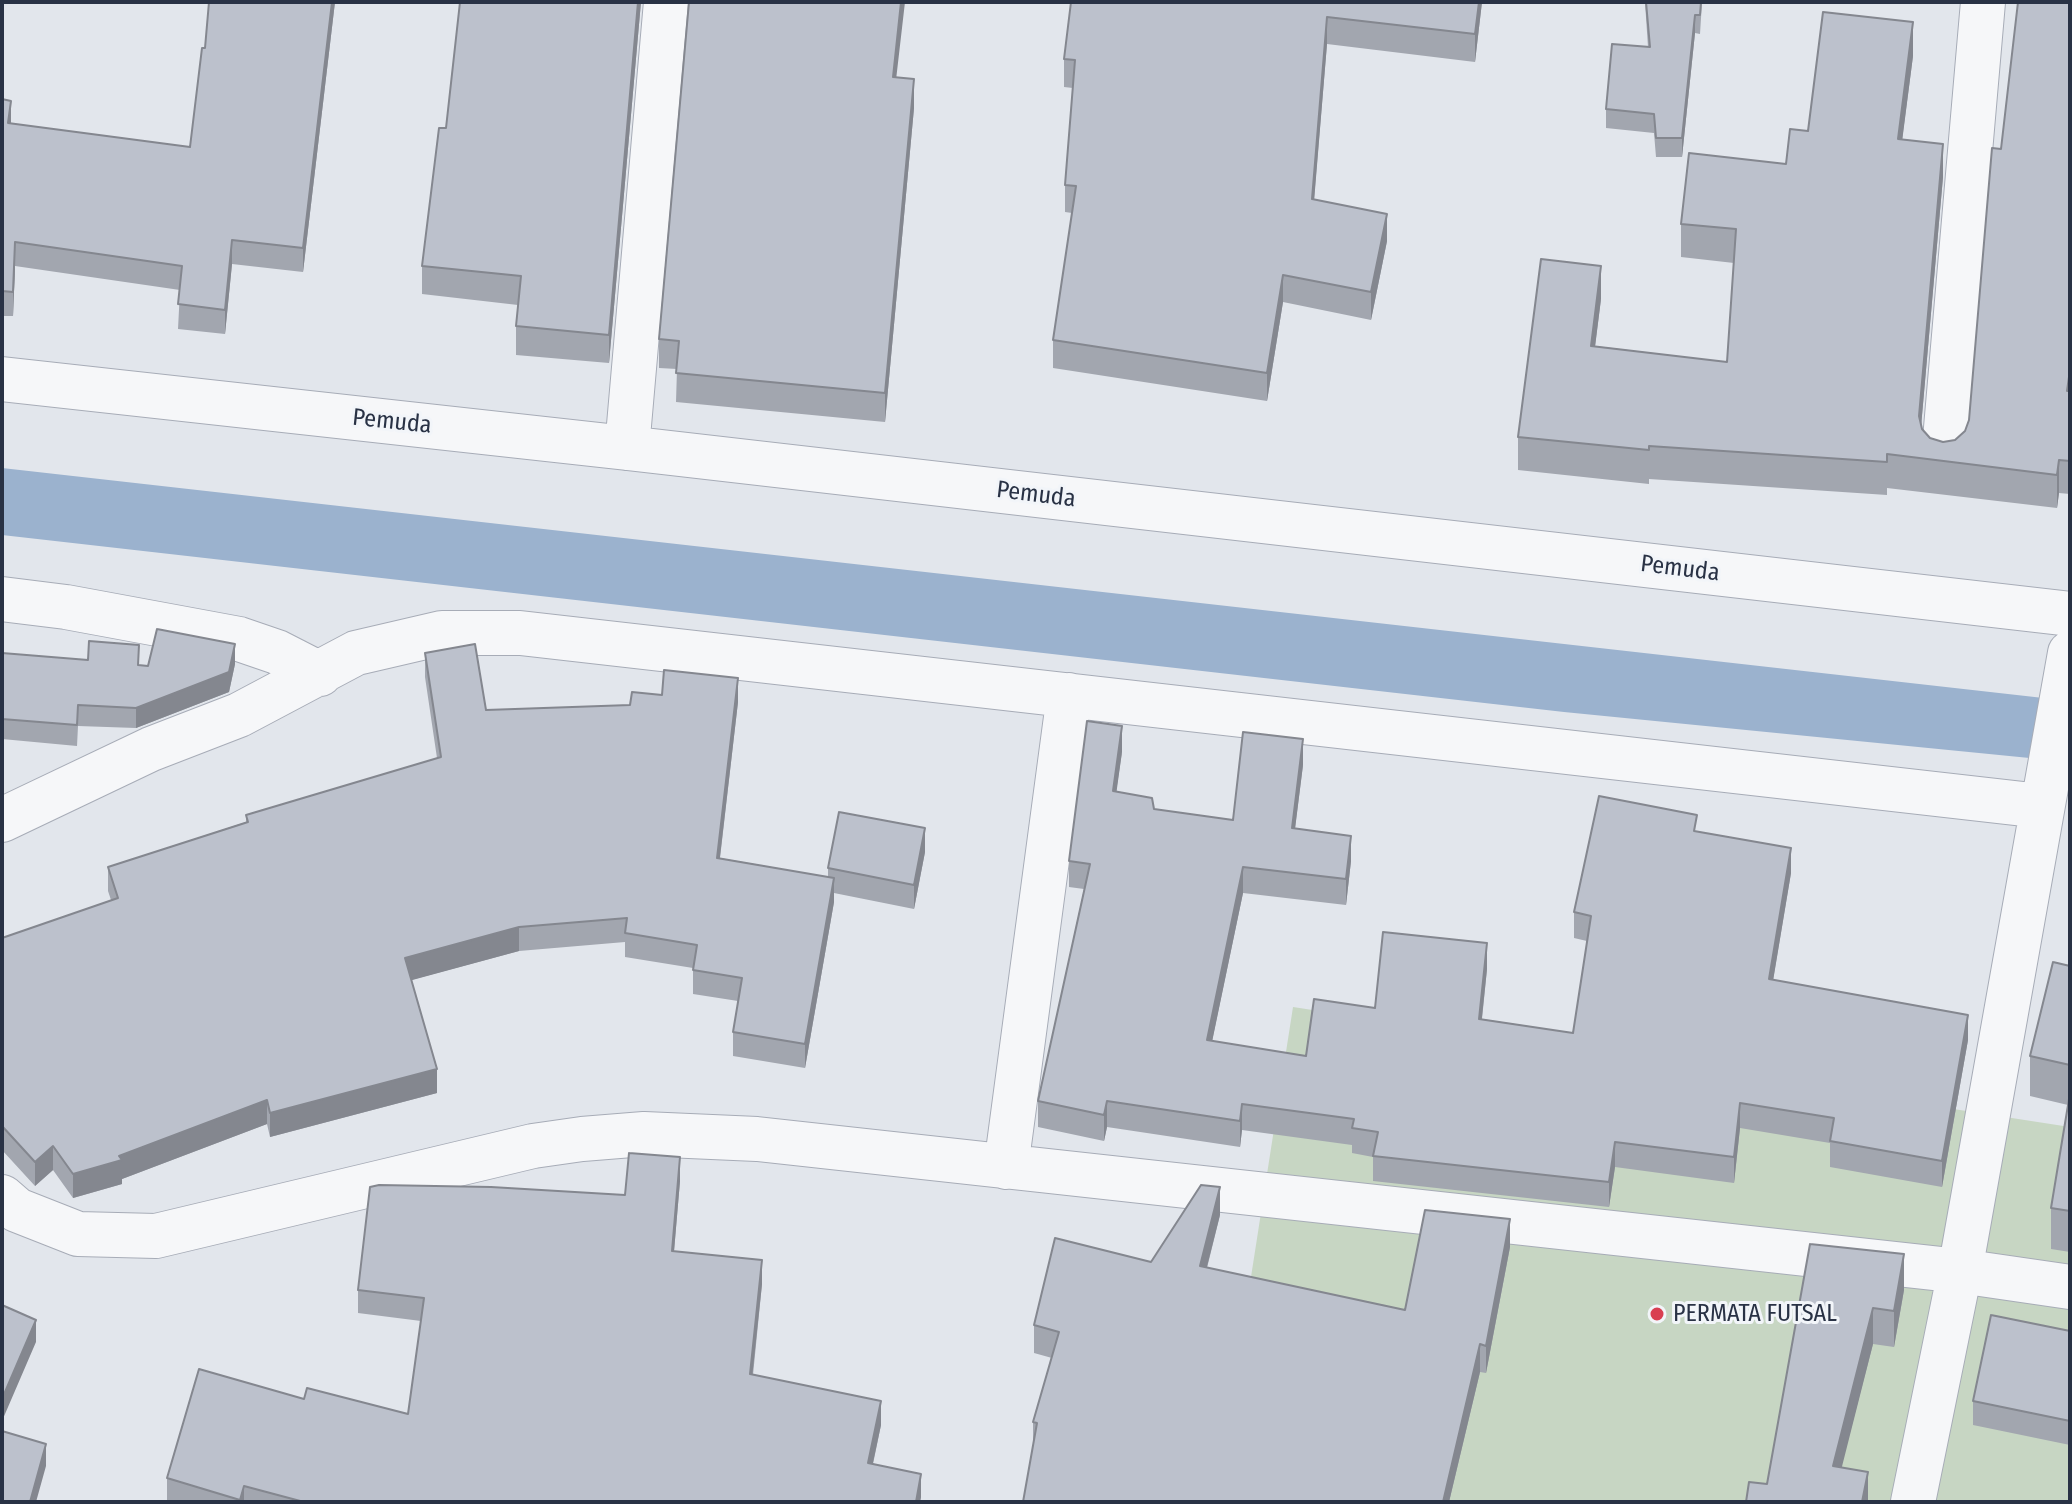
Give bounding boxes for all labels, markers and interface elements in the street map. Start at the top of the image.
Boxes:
street label: Pemuda [351,404,433,440]
street label: Pemuda [995,476,1077,514]
street label: Pemuda [1639,550,1721,588]
place label: PERMATA FUTSAL [1673,1300,1837,1328]
marker: PERMATA FUTSAL [1648,1305,1666,1323]

